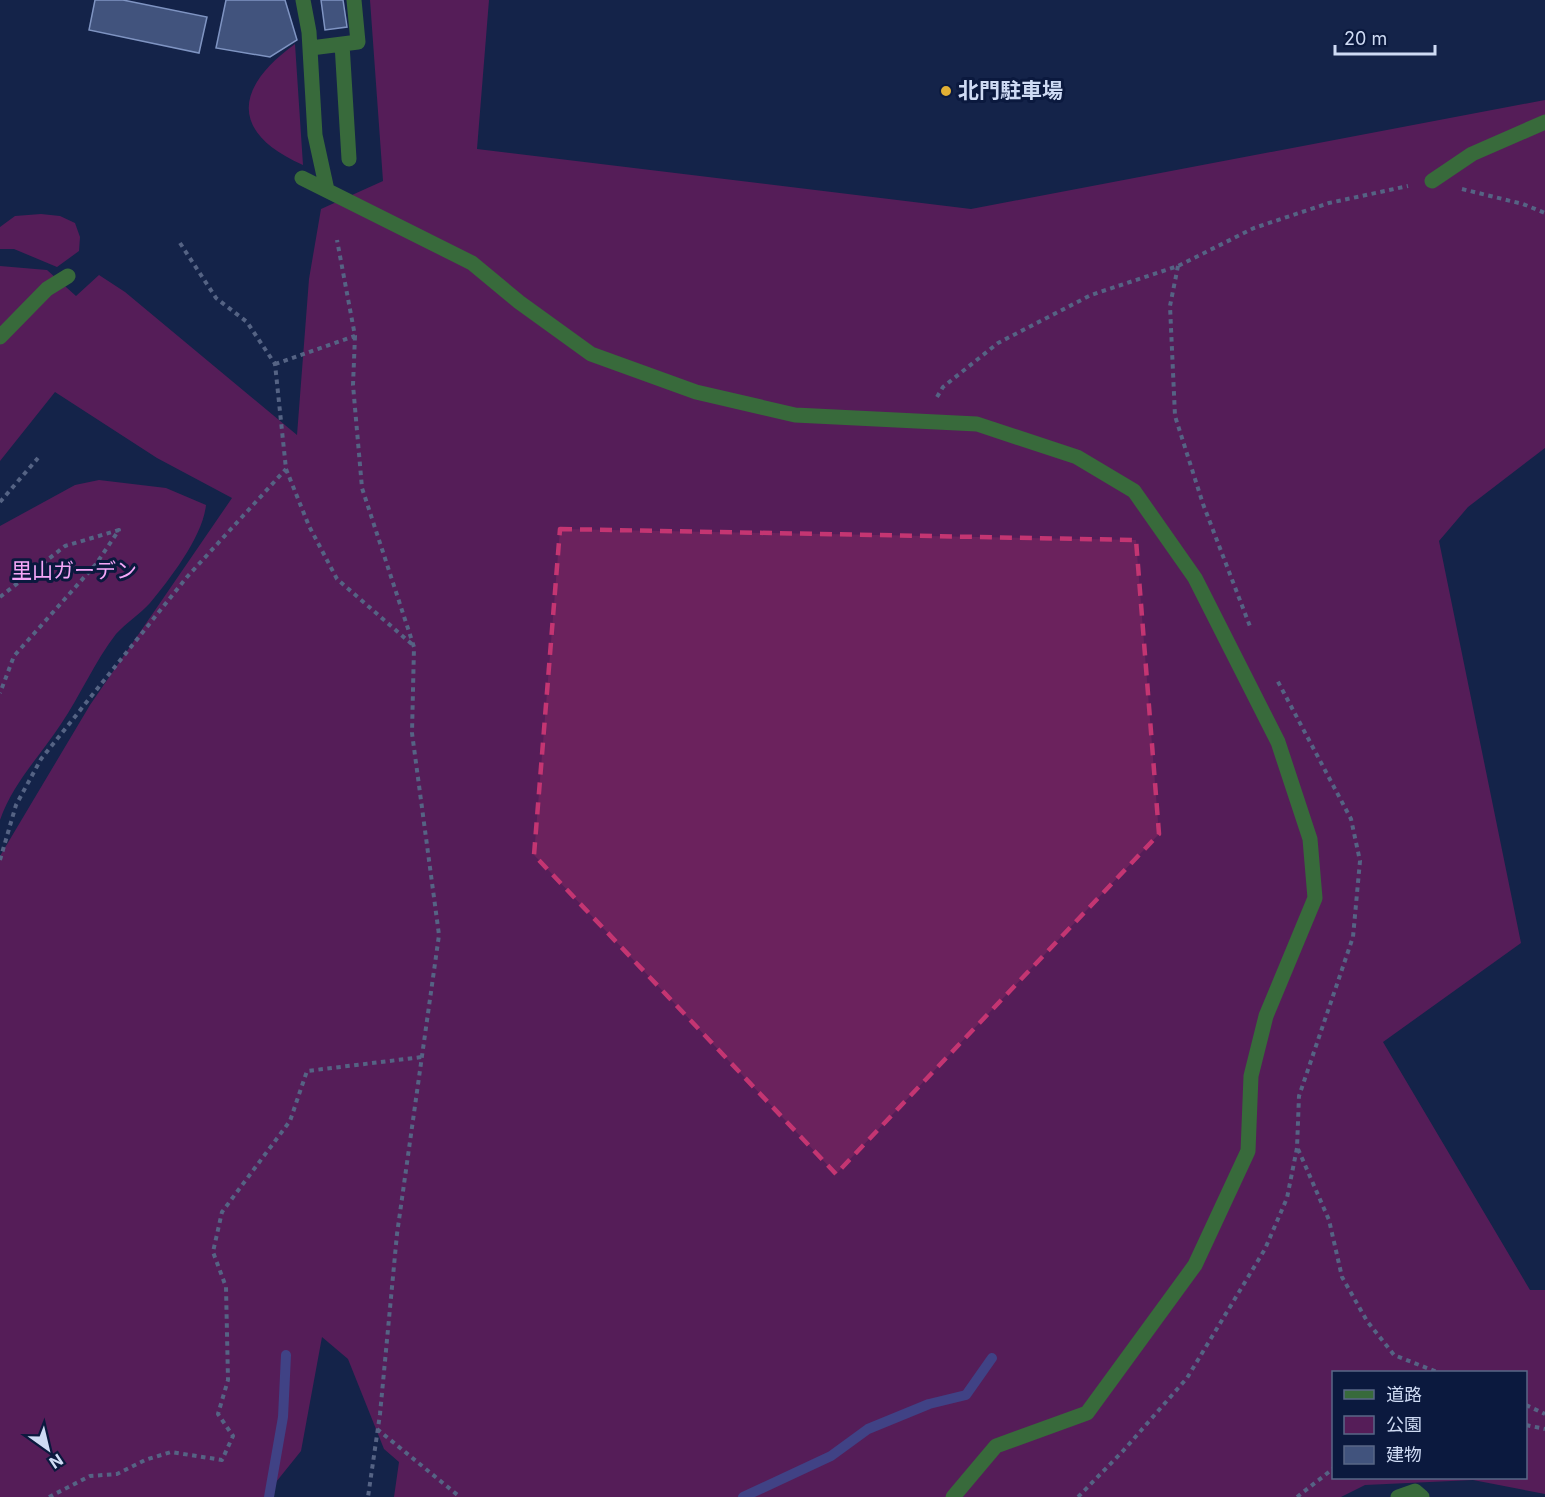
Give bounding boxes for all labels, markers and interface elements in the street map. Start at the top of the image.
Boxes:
scale bar [1335,18,1436,56]
text: 20 m [1344,28,1387,49]
place label: 北門駐車場 [958,78,1063,103]
marker: 北門駐車場 [939,84,953,98]
park label: 里山ガーデン [11,558,137,583]
legend [1332,1371,1527,1479]
text: 道路 [1386,1384,1422,1405]
text: 公園 [1386,1414,1422,1435]
north arrow [18,1419,78,1479]
text: 建物 [1386,1444,1422,1465]
text: N [46,1450,67,1473]

